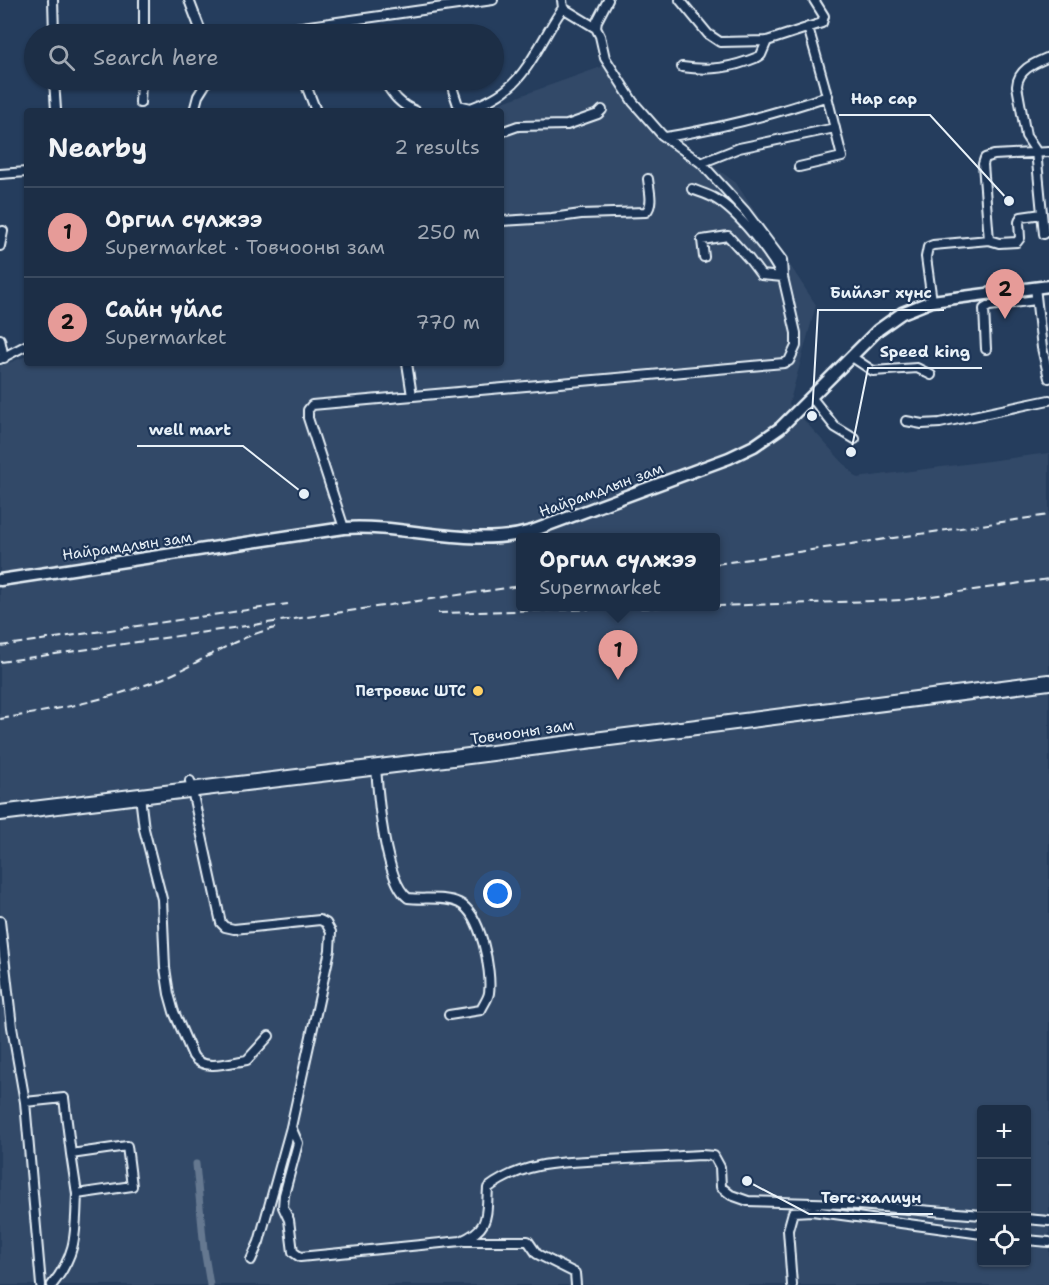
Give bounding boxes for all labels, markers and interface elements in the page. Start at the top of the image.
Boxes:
search box [24,24,504,90]
icon: search [45,41,78,74]
text: Search here [93,43,219,72]
callout: Нар сар [839,81,930,115]
text: Нар сар [851,88,918,109]
text: Nearby [48,130,147,165]
text: 2 results [394,134,480,160]
text: Оргил сүлжээ [105,205,262,234]
text: 1 [63,219,72,245]
text: 250 m [416,219,480,245]
text: Supermarket · Товчооны зам [105,234,385,260]
pin: 2 [986,270,1024,319]
callout: Бийлэг хүнс [818,276,944,310]
text: Бийлэг хүнс [830,282,932,303]
text: Сайн үйлс [105,295,223,324]
text: 2 [61,309,75,335]
text: 770 m [416,309,480,335]
text: Supermarket [105,324,227,350]
callout: Speed king [868,334,982,368]
text: Speed king [880,341,970,362]
callout: well mart [137,412,243,446]
text: well mart [149,419,231,440]
street label: Найрамдлын зам [536,458,666,522]
street label: Найрамдлын зам [61,527,193,565]
popup [516,533,720,611]
text: Оргил сүлжээ [539,545,697,574]
text: Supermarket [539,574,661,600]
pin: 1 [598,630,638,680]
place label: Петровис ШТС [355,681,466,701]
marker: Петровис ШТС [471,684,485,698]
street label: Товчооны зам [469,715,575,749]
your location [483,879,512,908]
map controls [977,1105,1031,1267]
button: + [977,1105,1031,1159]
button: − [977,1159,1031,1213]
callout: Төгс халиун [809,1180,933,1214]
text: Төгс халиун [821,1187,921,1208]
button: locate [977,1213,1031,1267]

